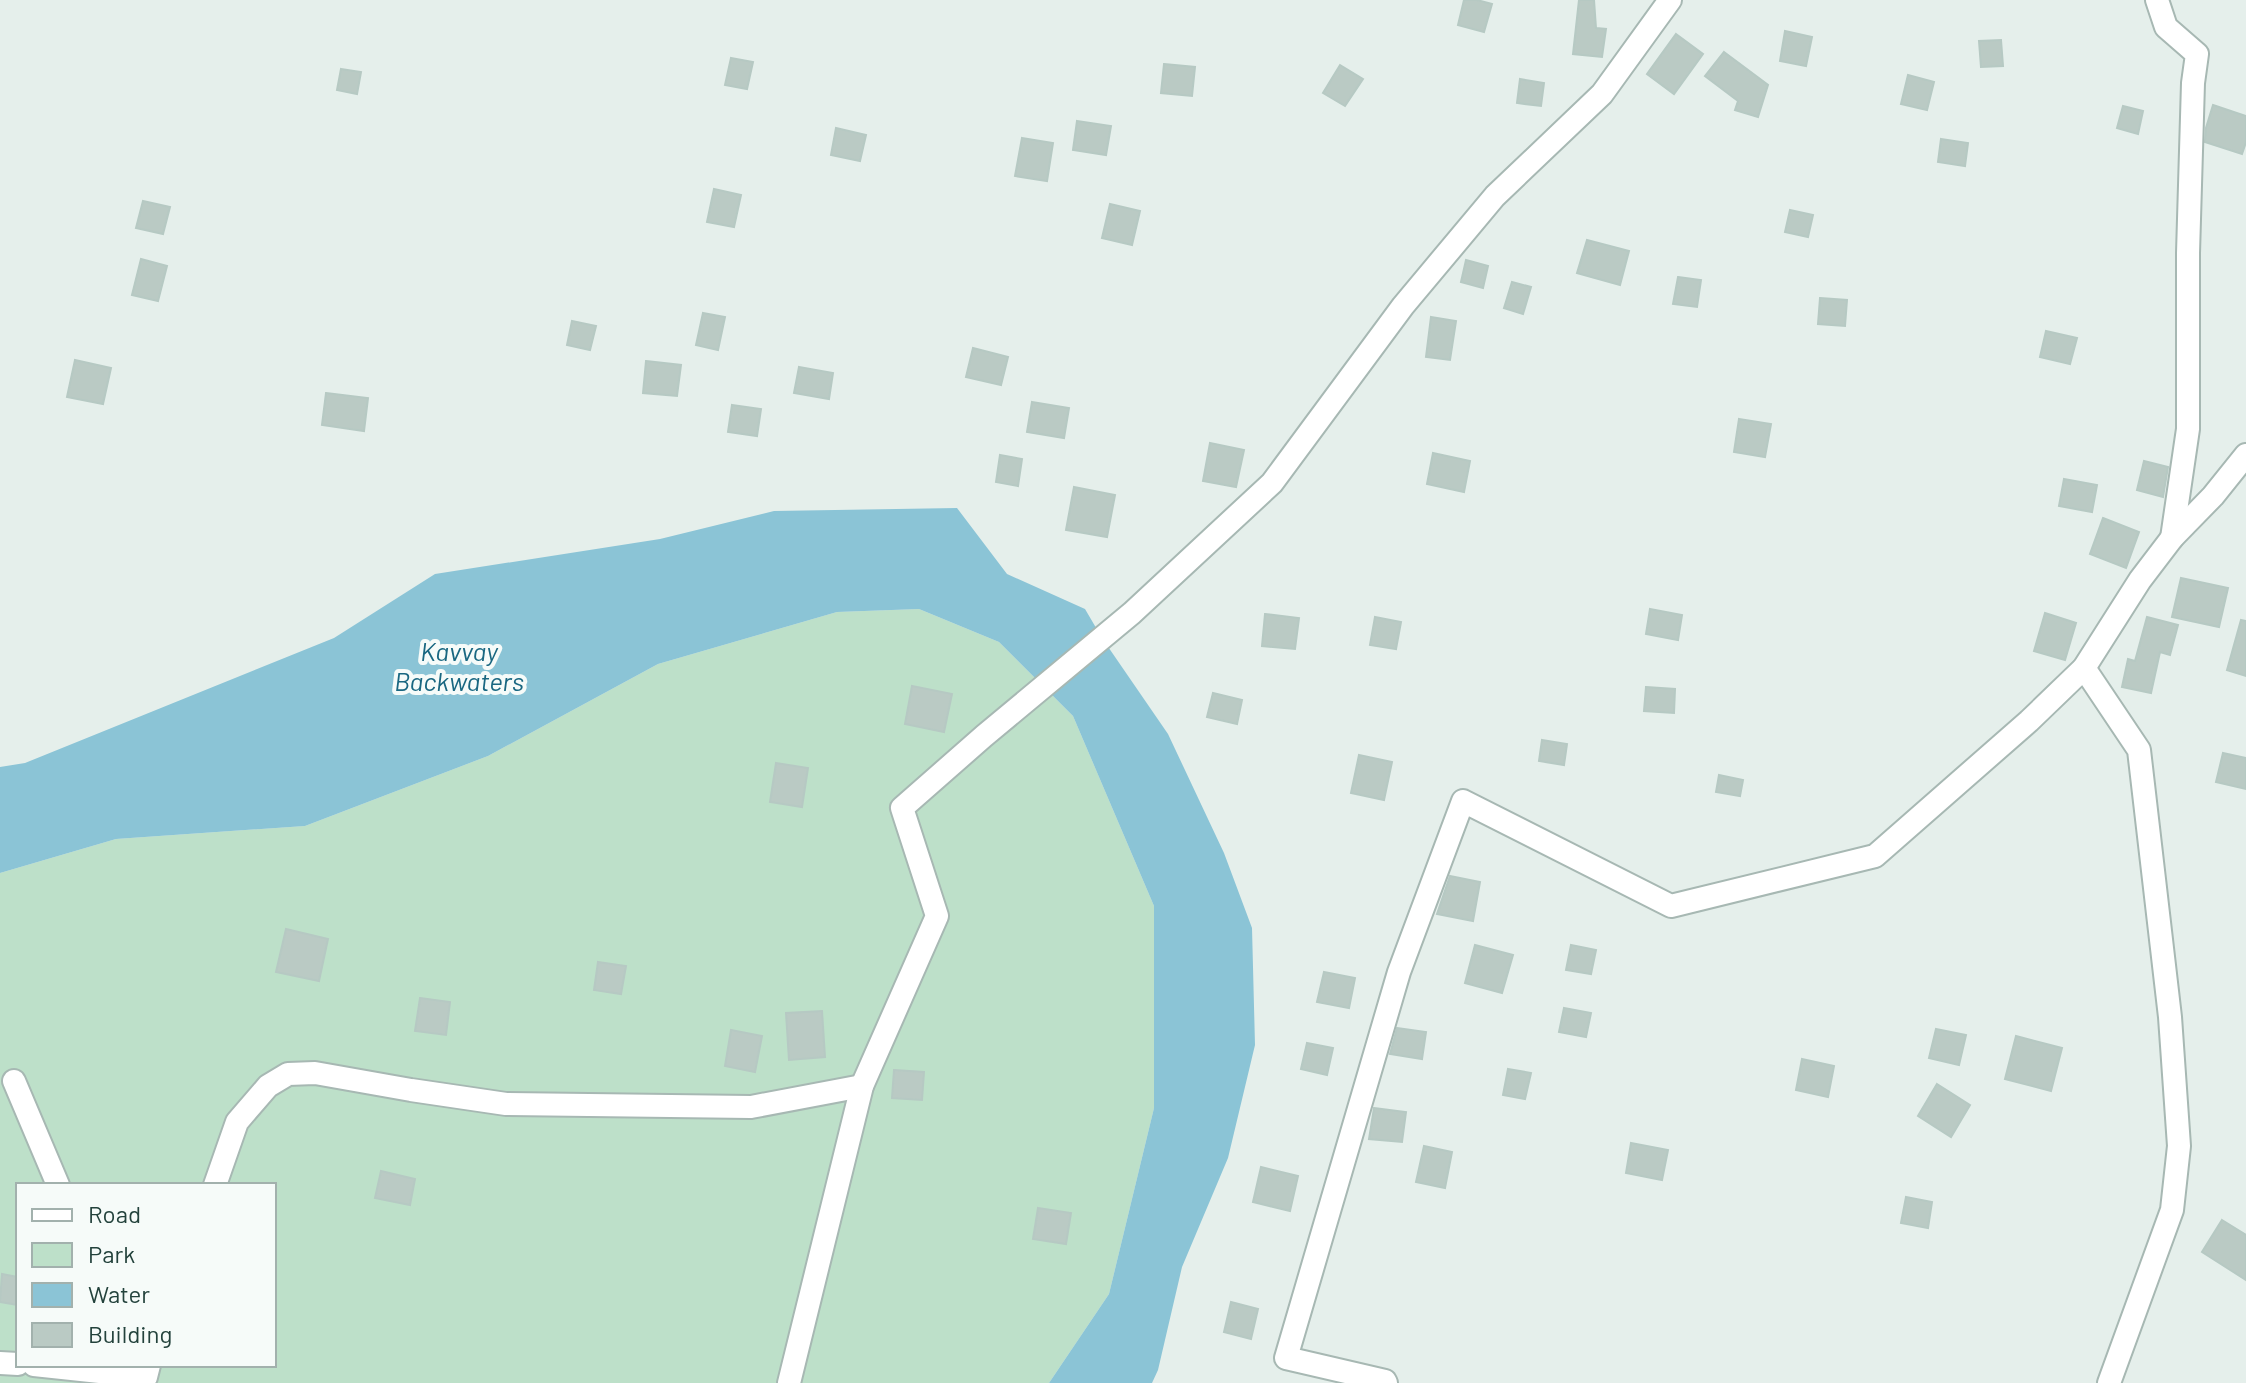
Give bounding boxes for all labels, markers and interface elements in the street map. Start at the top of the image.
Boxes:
water label: Kavvay Backwaters [394,635,524,696]
legend [16,1183,276,1367]
text: Road [88,1199,141,1228]
text: Park [88,1239,135,1268]
text: Water [88,1279,150,1308]
text: Building [88,1319,172,1348]

